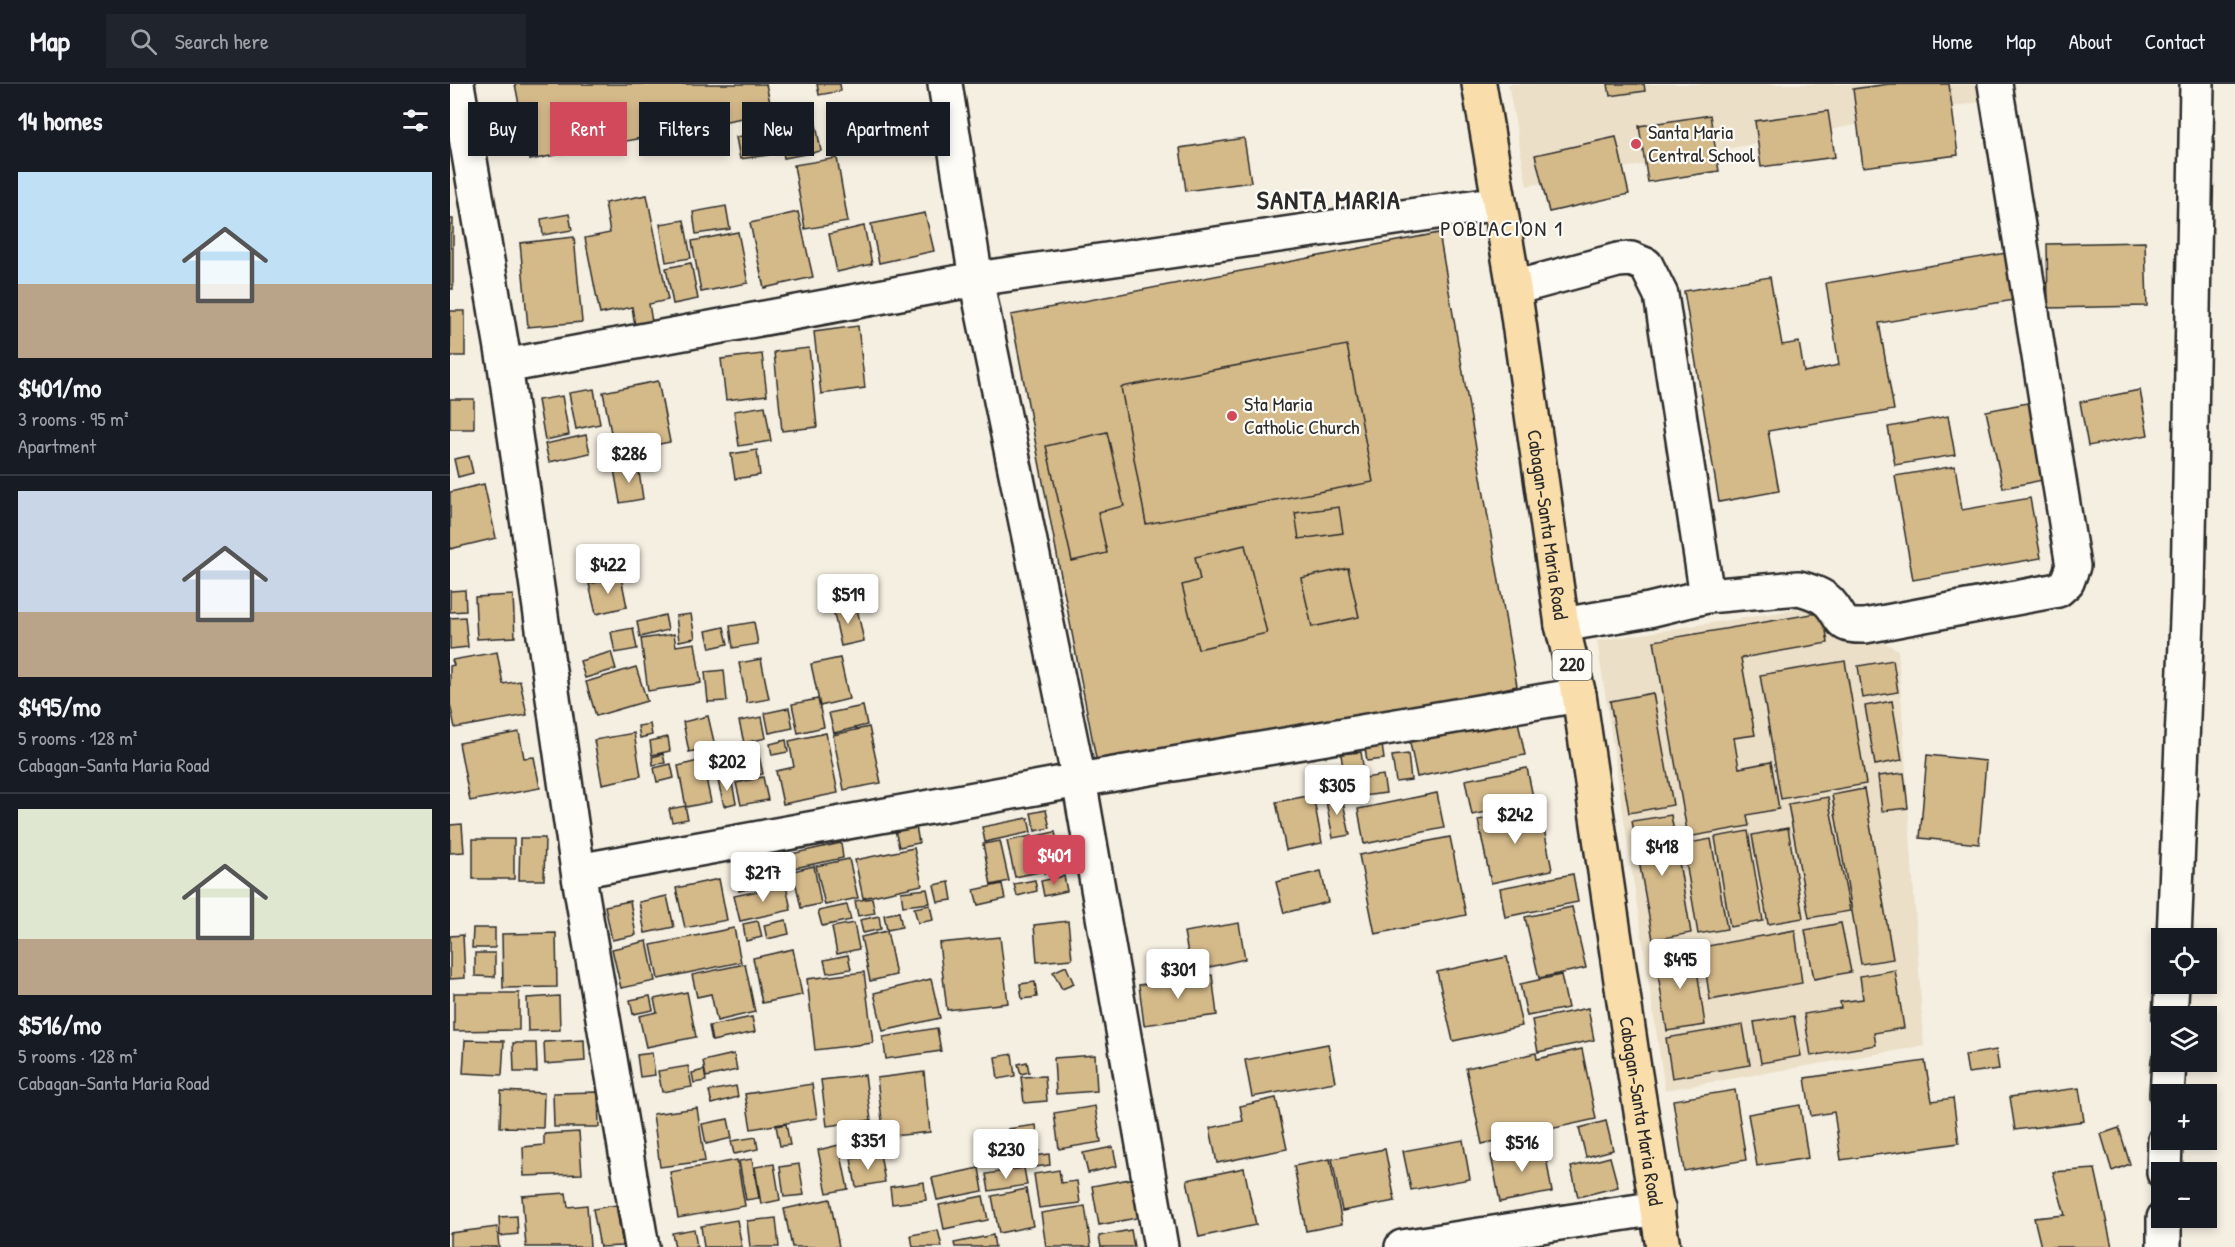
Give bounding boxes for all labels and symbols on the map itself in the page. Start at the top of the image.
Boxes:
place label: Santa Maria Central School [1648,118,1756,168]
marker: Santa Maria Central School [1629,137,1643,151]
district label: SANTA MARIA [1257,182,1401,217]
district label: POBLACION 1 [1440,213,1564,243]
place label: Sta Maria Catholic Church [1244,390,1360,440]
marker: Sta Maria Catholic Church [1225,409,1239,423]
street label: Cabagan-Santa Maria Road [1521,428,1575,621]
pin: $286 [593,433,665,484]
pin: $422 [572,544,644,595]
pin: $519 [812,574,884,625]
road number: 220 [1552,650,1592,680]
pin: $202 [691,741,763,792]
pin: $305 [1301,765,1373,816]
pin: $242 [1479,794,1551,845]
pin: $418 [1626,826,1698,877]
pin: $401 [1018,835,1090,886]
pin: $217 [727,852,799,903]
pin: $495 [1644,939,1716,990]
pin: $301 [1142,949,1214,1000]
street label: Cabagan-Santa Maria Road [1613,1014,1670,1208]
pin: $351 [832,1120,904,1171]
pin: $516 [1486,1122,1558,1173]
pin: $230 [970,1129,1042,1180]

